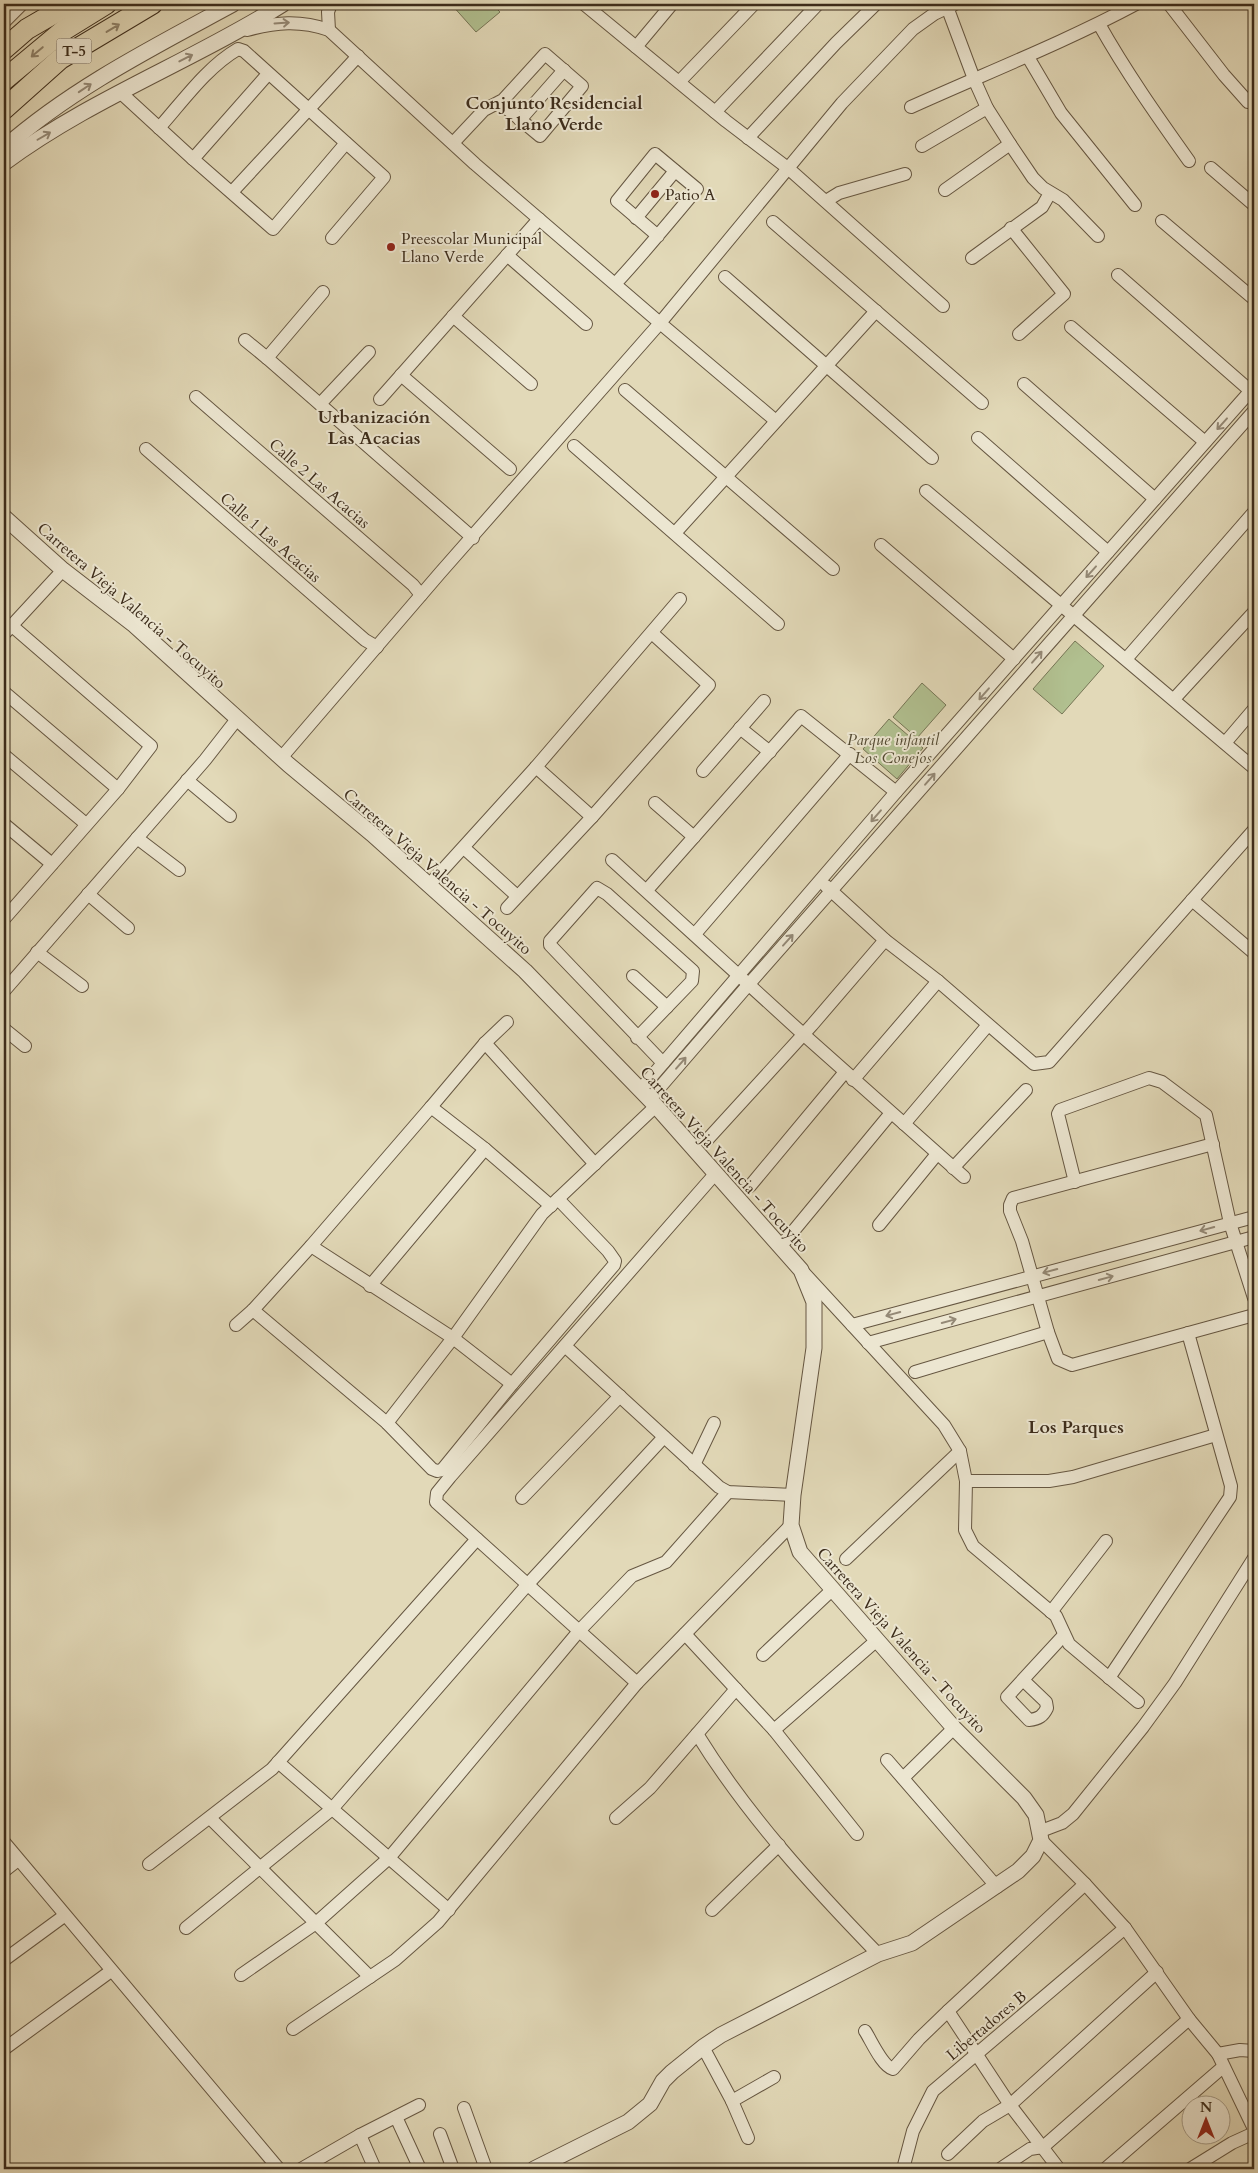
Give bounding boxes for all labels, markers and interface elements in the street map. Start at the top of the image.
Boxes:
one-way arrow [273,18,289,27]
one-way arrow [105,22,119,32]
road number: T-5 [56,38,92,64]
one-way arrow [31,46,44,58]
one-way arrow [179,53,194,63]
one-way arrow [78,83,92,93]
district label: Conjunto Residencial Llano Verde [465,91,643,137]
one-way arrow [37,131,51,141]
place label: Patio A [665,184,716,206]
marker: Patio A [649,188,661,200]
place label: Preescolar Municipal Llano Verde [401,228,542,268]
marker: Preescolar Municipal Llano Verde [385,241,397,253]
district label: Urbanización Las Acacias [318,405,431,451]
one-way arrow [1216,417,1228,430]
street label: Calle 2 Las Acacias [264,434,375,534]
street label: Calle 1 Las Acacias [215,488,326,588]
street label: Carretera Vieja Valencia - Tocuyito [32,518,231,694]
one-way arrow [1085,565,1097,578]
one-way arrow [1032,651,1043,664]
one-way arrow [978,687,989,700]
park label: Parque infantil Los Conejos [847,729,940,769]
one-way arrow [924,773,936,786]
street label: Carretera Vieja Valencia - Tocuyito [338,784,537,960]
one-way arrow [871,809,882,822]
one-way arrow [782,934,794,947]
one-way arrow [676,1056,687,1069]
street label: Carretera Vieja Valencia - Tocuyito [635,1062,814,1258]
one-way arrow [1200,1225,1216,1234]
one-way arrow [1043,1267,1059,1277]
one-way arrow [1098,1273,1114,1282]
one-way arrow [886,1309,902,1319]
one-way arrow [941,1316,957,1325]
district label: Los Parques [1028,1415,1124,1440]
street label: Carretera Vieja Valencia - Tocuyito [812,1543,991,1739]
street label: Libertadores B [942,1986,1032,2066]
north arrow [1180,2096,1230,2146]
text: N [1200,2098,1212,2117]

